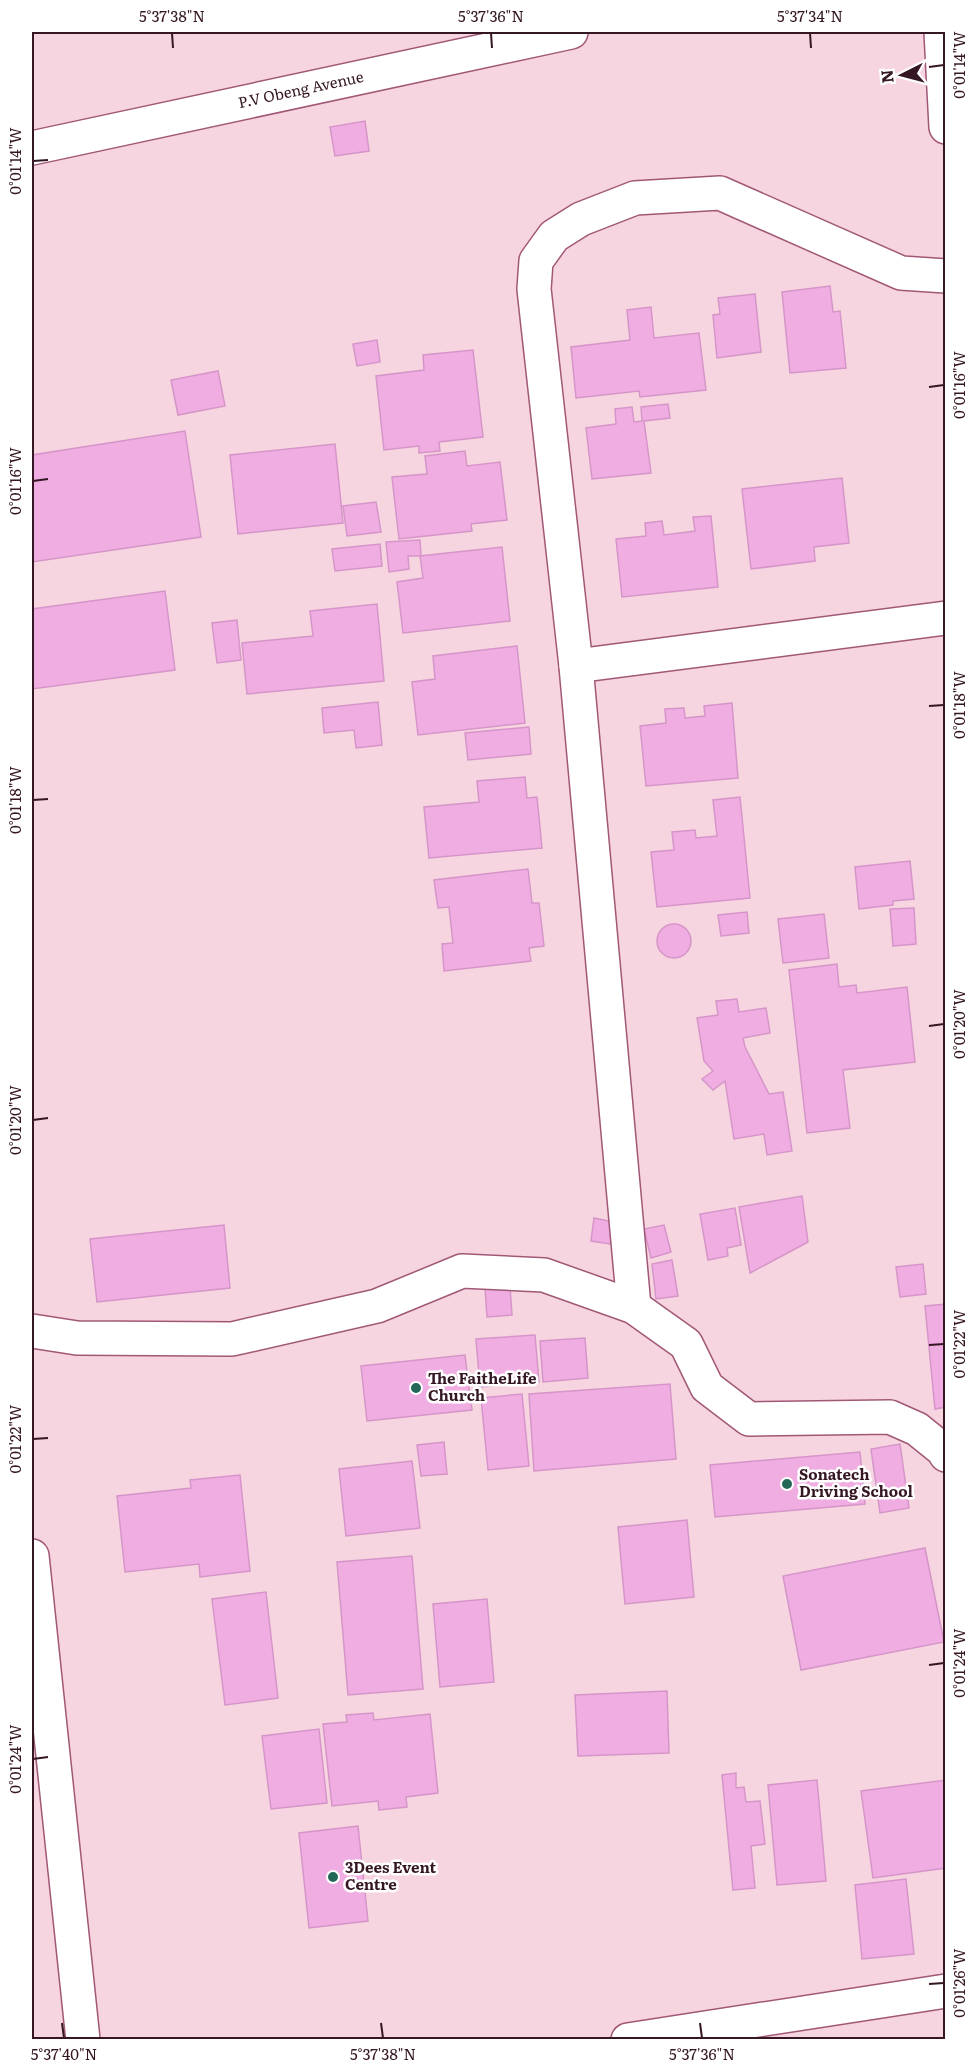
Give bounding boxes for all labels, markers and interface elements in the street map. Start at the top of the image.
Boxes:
text: 5°37'38"N [139,4,205,27]
text: 5°37'36"N [458,4,524,27]
text: 5°37'34"N [777,4,843,27]
text: 0°01'14"W [947,31,970,99]
north arrow [872,45,932,105]
street label: P.V Obeng Avenue [236,64,366,113]
text: N [873,69,899,85]
text: 0°01'14"W [3,127,26,195]
text: 0°01'16"W [947,350,970,419]
text: 0°01'16"W [3,446,26,515]
text: 0°01'18"W [947,670,970,739]
text: 0°01'18"W [3,765,26,834]
text: 0°01'20"W [947,988,970,1059]
text: 0°01'20"W [3,1084,26,1155]
text: 0°01'22"W [947,1309,970,1378]
place label: The FaitheLife Church [428,1366,537,1406]
marker: The FaitheLife Church [409,1381,423,1395]
text: 0°01'22"W [3,1404,26,1473]
place label: Sonatech Driving School [799,1462,913,1502]
marker: Sonatech Driving School [780,1477,794,1491]
text: 0°01'24"W [947,1628,970,1698]
text: 0°01'24"W [3,1724,26,1794]
place label: 3Dees Event Centre [345,1855,436,1895]
marker: 3Dees Event Centre [326,1870,340,1884]
text: 0°01'26"W [947,1948,970,2018]
text: 5°37'40"N [31,2042,97,2065]
text: 5°37'38"N [350,2042,416,2065]
text: 5°37'36"N [669,2042,735,2065]

